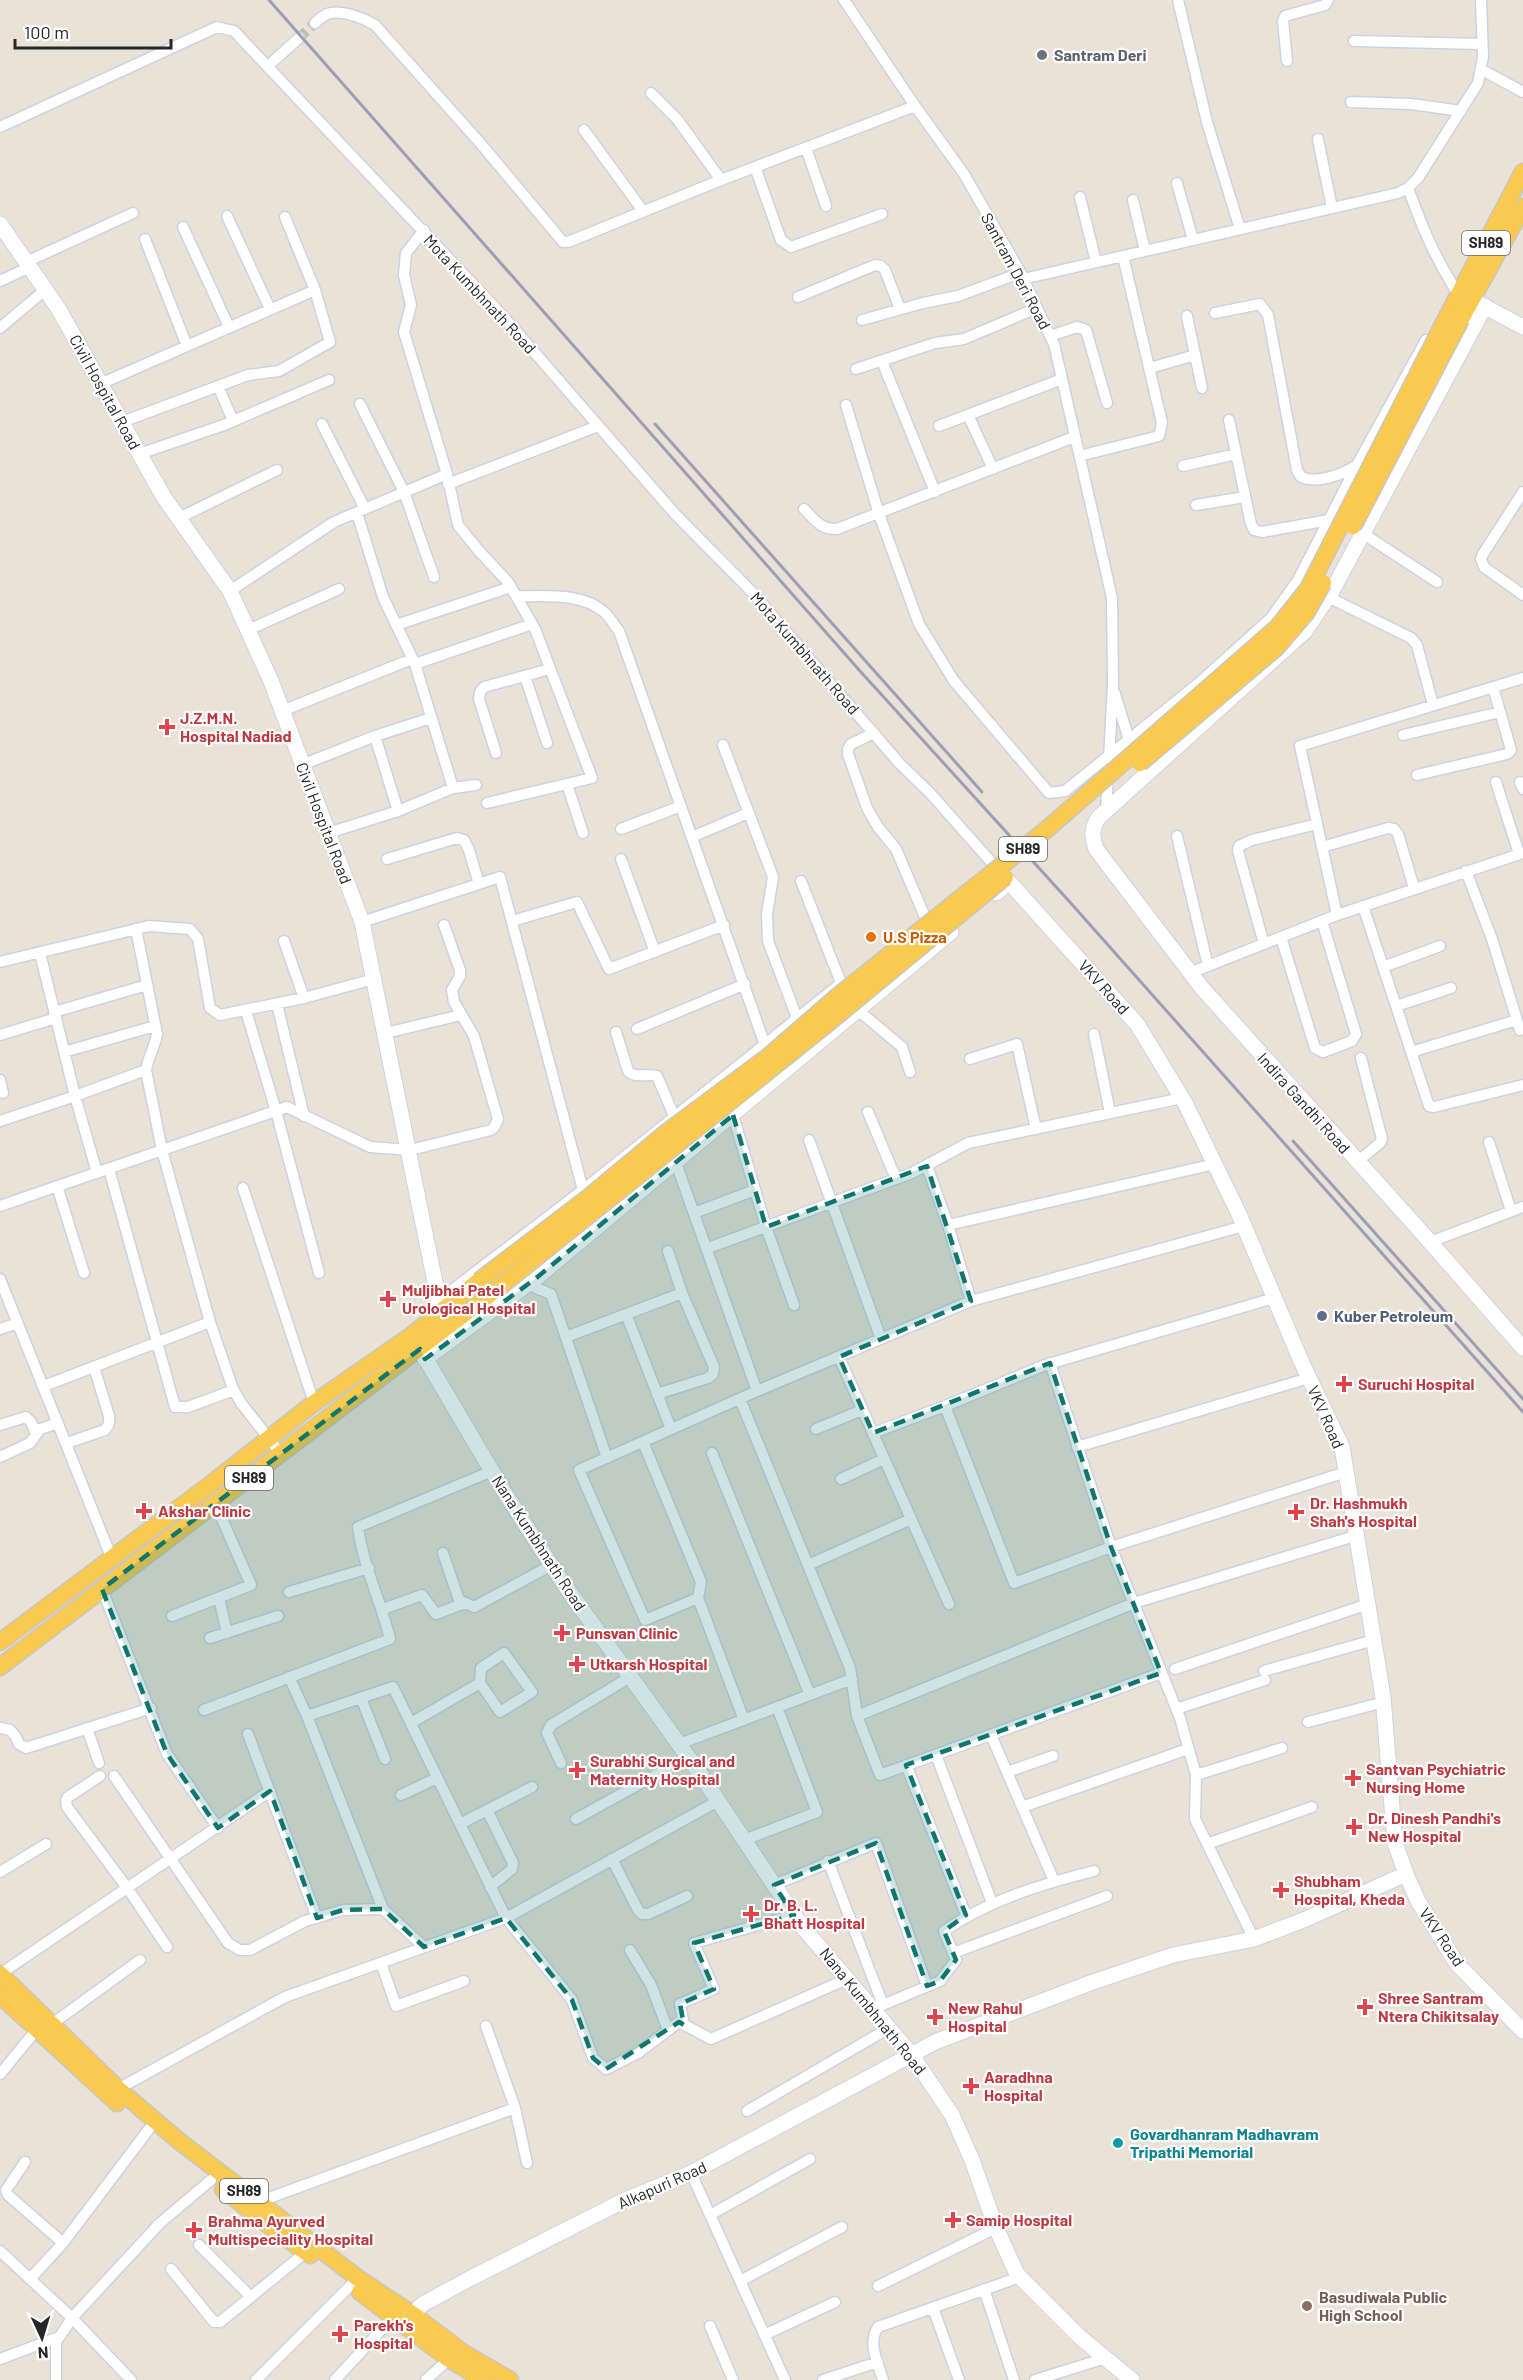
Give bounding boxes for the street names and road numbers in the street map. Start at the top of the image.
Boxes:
street label: Santram Deri Road [978,209,1055,332]
street label: Mota Kumbhnath Road [420,230,540,357]
road number: SH89 [1462,231,1510,255]
street label: Civil Hospital Road [66,331,145,453]
street label: Mota Kumbhnath Road [747,588,864,718]
street label: Civil Hospital Road [293,759,356,886]
road number: SH89 [999,837,1047,861]
street label: VKV Road [1075,956,1134,1018]
street label: Indira Gandhi Road [1254,1048,1355,1157]
street label: VKV Road [1304,1382,1349,1451]
road number: SH89 [225,1466,273,1490]
street label: Nana Kumbhnath Road [489,1471,590,1614]
street label: VKV Road [1416,1904,1469,1970]
street label: Nana Kumbhnath Road [816,1943,930,2078]
street label: Alkapuri Road [614,2156,709,2213]
road number: SH89 [220,2179,268,2203]

